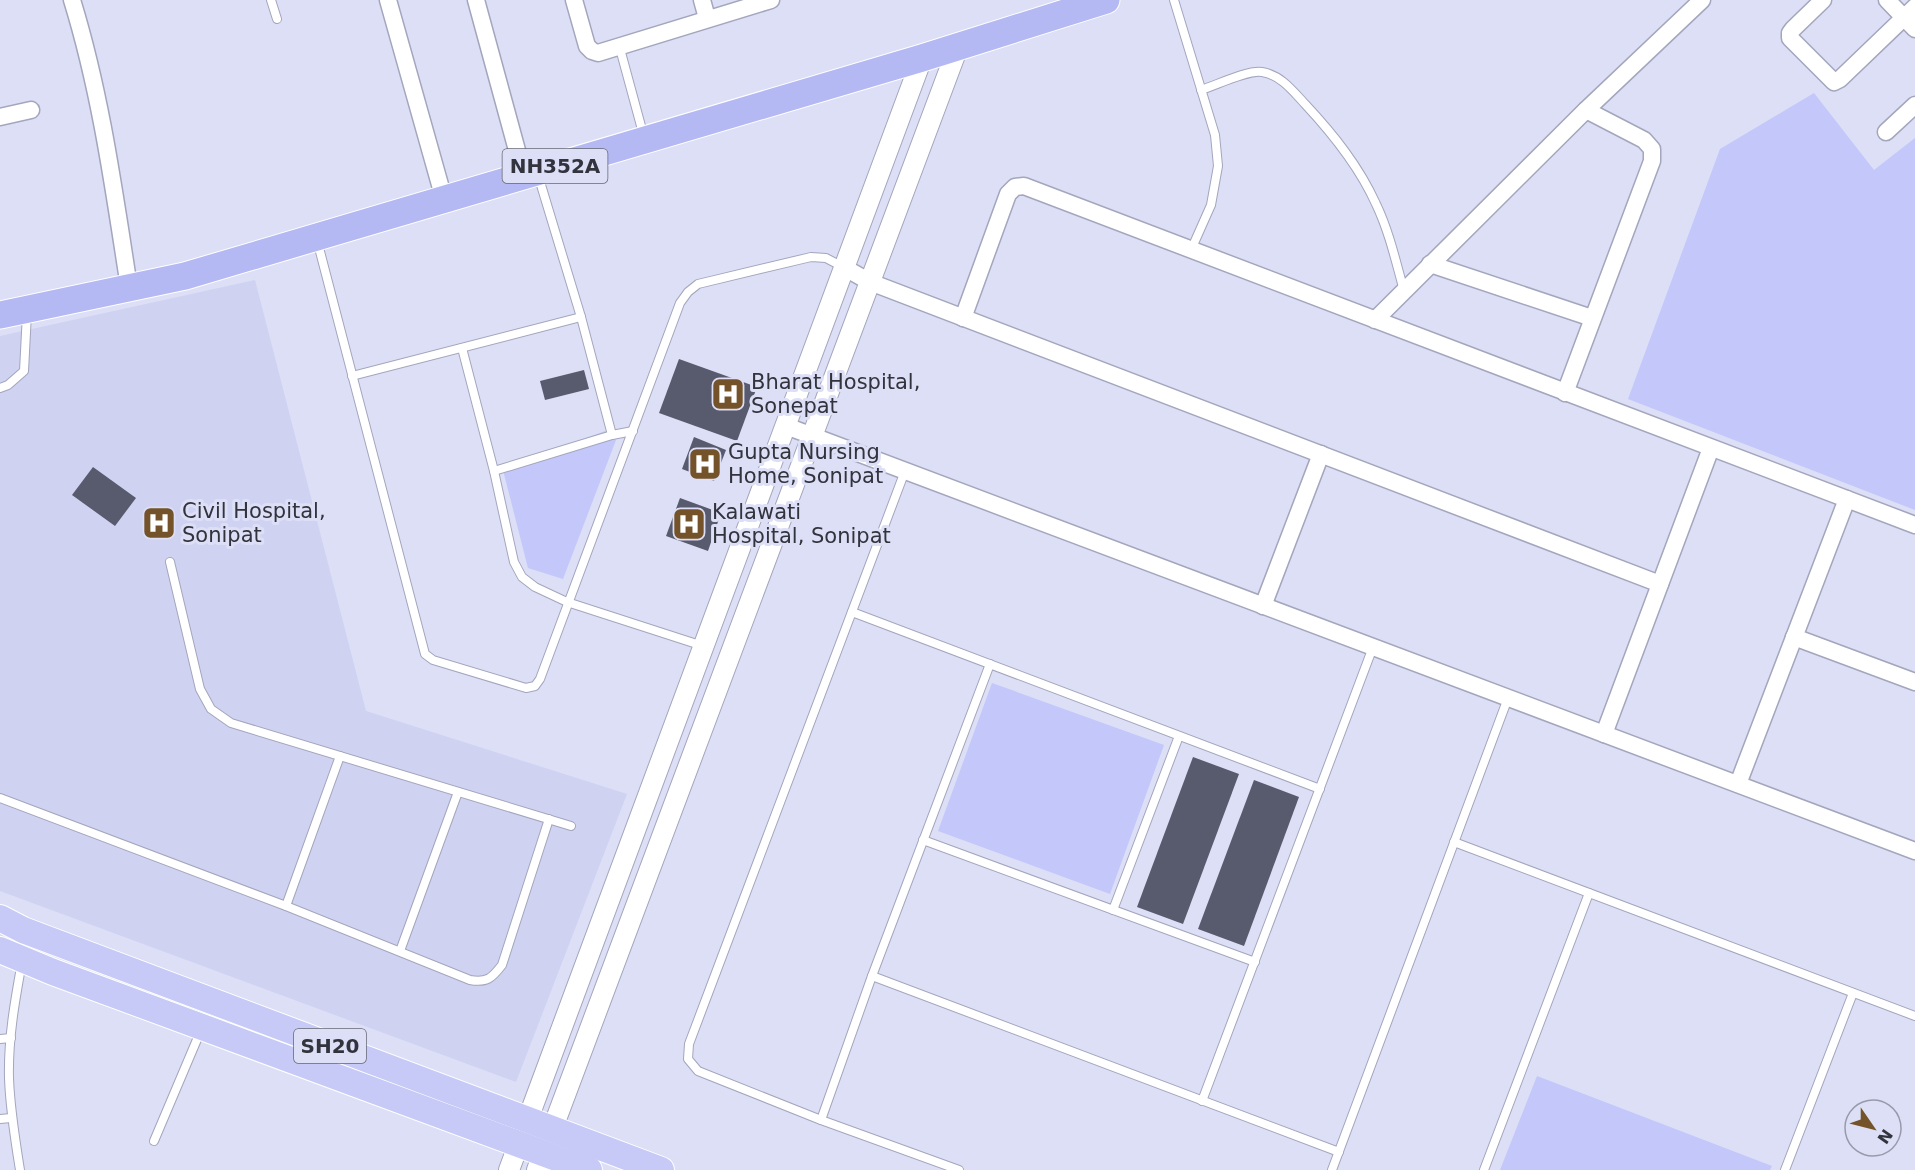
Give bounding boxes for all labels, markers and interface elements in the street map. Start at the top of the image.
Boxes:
road number: NH352A [502,149,608,183]
place label: Bharat Hospital, Sonepat [751,370,920,418]
hospital icon: Bharat Hospital, Sonepat [710,376,746,412]
place label: Gupta Nursing Home, Sonipat [728,440,883,488]
hospital icon: Gupta Nursing Home, Sonipat [687,446,723,482]
place label: Civil Hospital, Sonipat [182,499,326,547]
place label: Kalawati Hospital, Sonipat [712,500,891,548]
hospital icon: Civil Hospital, Sonipat [141,505,177,541]
hospital icon: Kalawati Hospital, Sonipat [671,506,707,542]
road number: SH20 [294,1029,366,1063]
north arrow [1843,1098,1903,1158]
text: N [1873,1125,1896,1147]

